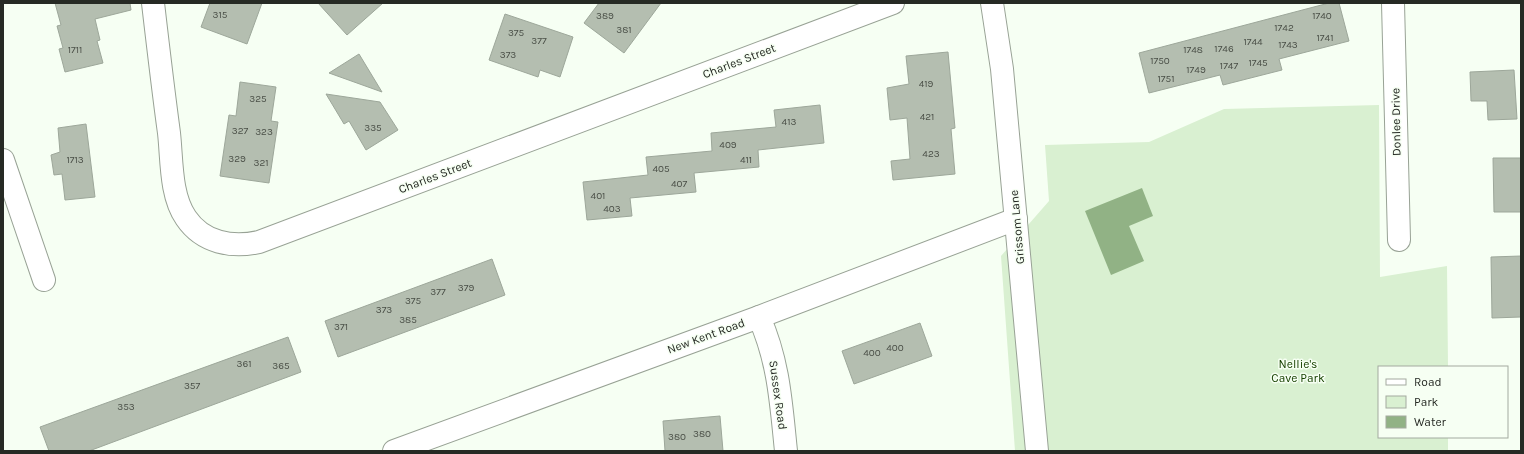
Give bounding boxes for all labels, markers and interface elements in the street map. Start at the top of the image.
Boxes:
house number: 315 [213,9,228,21]
house number: 389 [596,10,614,22]
house number: 1740 [1312,10,1332,22]
house number: 1742 [1274,22,1294,34]
house number: 381 [616,24,632,36]
house number: 375 [508,27,524,39]
house number: 1741 [1317,32,1333,44]
house number: 377 [531,35,547,47]
house number: 1744 [1243,36,1263,48]
house number: 1743 [1278,39,1298,51]
street label: Charles Street [700,40,778,81]
house number: 1746 [1214,43,1234,55]
house number: 1711 [68,44,82,56]
house number: 1748 [1183,44,1203,56]
house number: 373 [500,49,516,61]
house number: 1750 [1150,55,1170,67]
house number: 1745 [1248,57,1268,69]
house number: 1747 [1220,60,1238,72]
house number: 1749 [1186,64,1206,76]
house number: 1751 [1158,73,1174,85]
house number: 419 [919,78,934,90]
street label: Donlee Drive [1388,88,1404,156]
house number: 325 [249,93,267,105]
house number: 421 [920,111,934,123]
house number: 413 [782,116,796,128]
house number: 335 [364,122,382,134]
house number: 327 [232,125,248,137]
house number: 323 [255,126,273,138]
house number: 409 [719,139,737,151]
house number: 423 [922,148,940,160]
house number: 329 [228,153,246,165]
house number: 1713 [66,154,84,166]
house number: 411 [740,154,752,166]
street label: Charles Street [396,155,474,196]
house number: 321 [253,157,269,169]
house number: 405 [652,163,670,175]
house number: 407 [671,178,687,190]
street label: Grissom Lane [1007,189,1027,265]
house number: 401 [591,190,605,202]
house number: 403 [603,203,621,215]
house number: 379 [458,282,474,294]
house number: 377 [430,286,446,298]
house number: 375 [405,295,421,307]
house number: 373 [376,304,392,316]
house number: 385 [399,314,417,326]
street label: New Kent Road [665,315,747,357]
house number: 371 [334,321,348,333]
house number: 400 [886,342,904,354]
house number: 400 [863,347,881,359]
park label: Nellie's Cave Park [1271,357,1325,385]
house number: 361 [237,358,251,370]
street label: Sussex Road [766,359,790,431]
house number: 365 [272,360,290,372]
legend [1378,366,1508,438]
text: Road [1414,375,1442,389]
house number: 357 [184,380,200,392]
text: Park [1414,395,1439,409]
house number: 353 [117,401,135,413]
text: Water [1414,415,1447,429]
house number: 380 [693,428,711,440]
house number: 380 [668,431,686,443]

